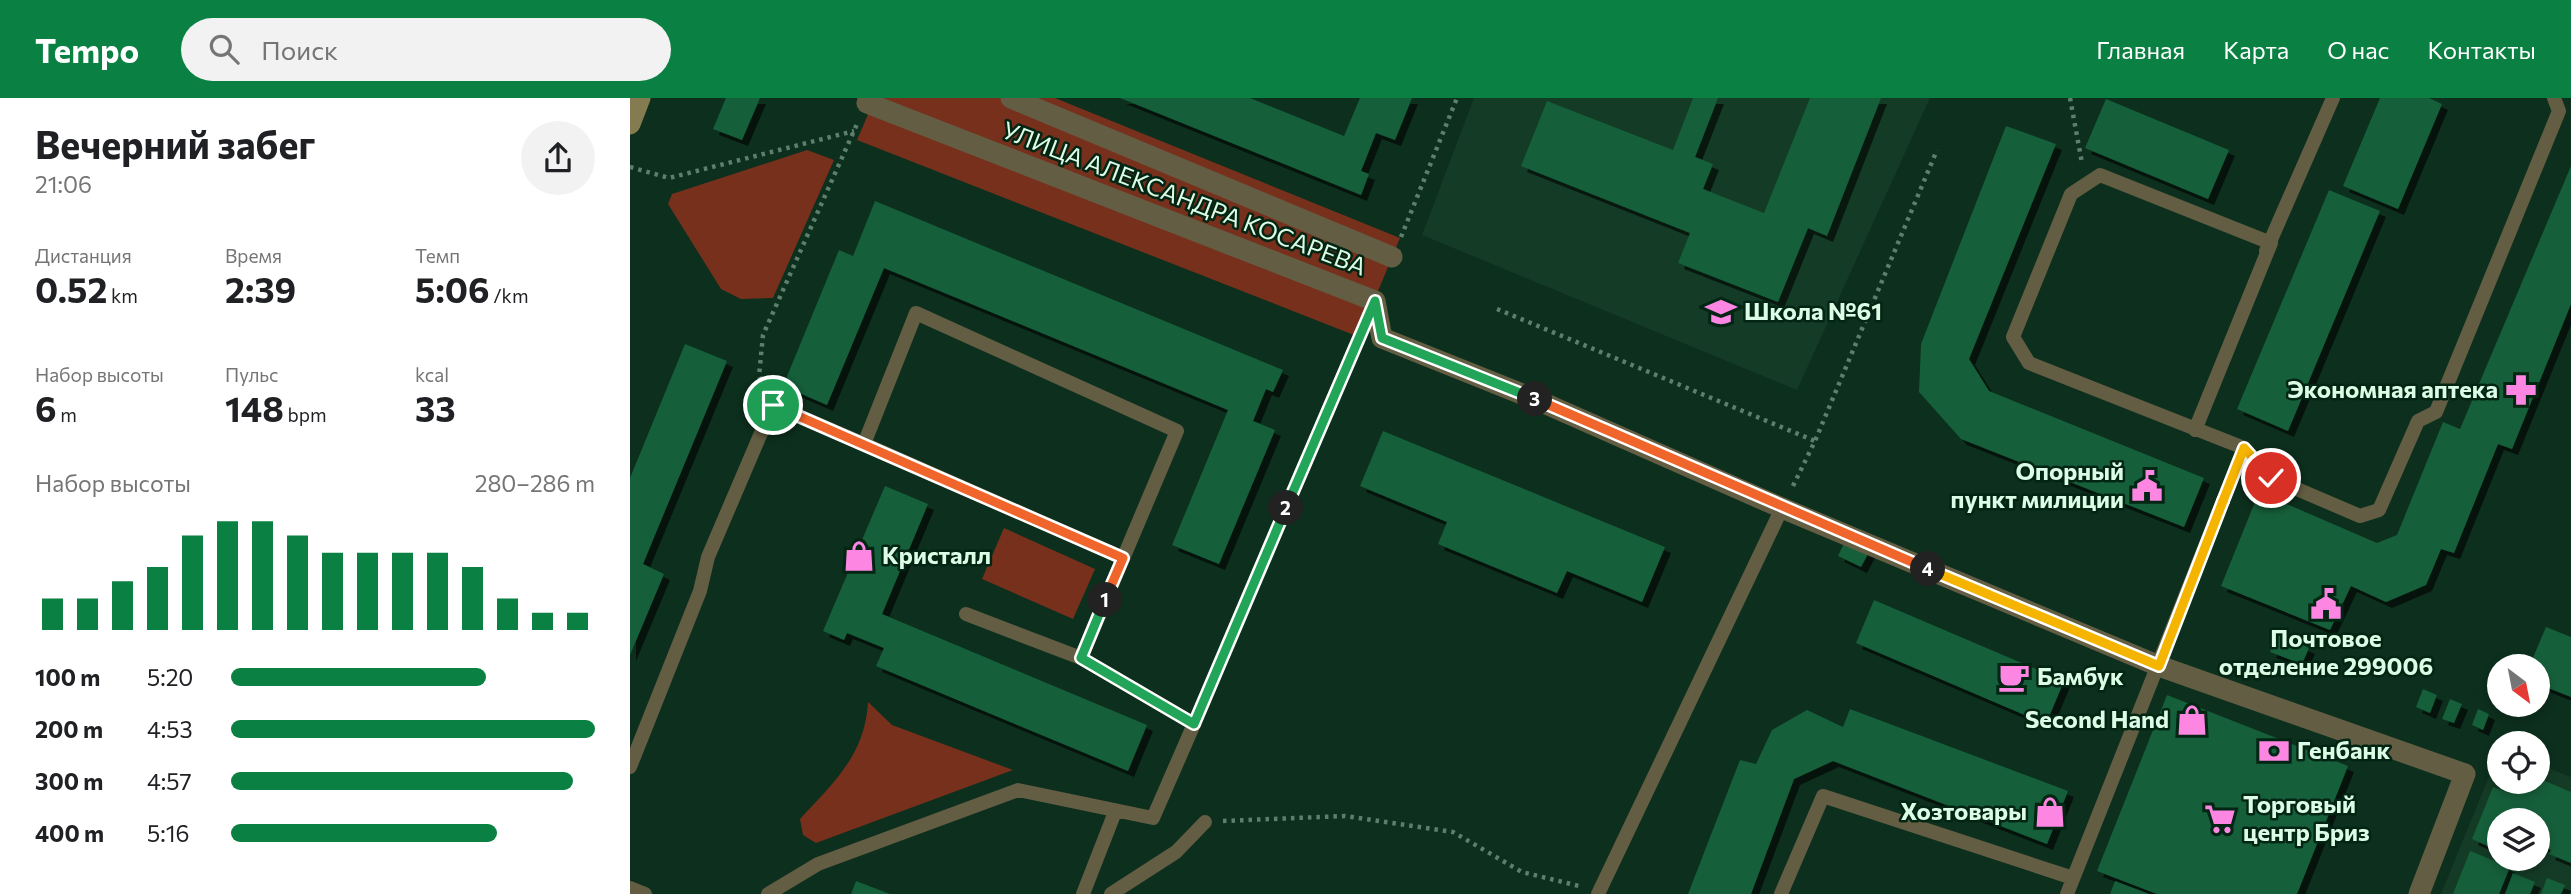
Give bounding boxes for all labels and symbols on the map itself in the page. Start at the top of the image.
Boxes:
street label: УЛИЦА АЛЕКСАНДРА КОСАРЕВА [998,115,1371,281]
school or university icon: Школа №61 [1704,295,1738,329]
place label: Школа №61 [1744,296,1882,325]
pharmacy icon: Экономная аптека [2504,373,2538,407]
place label: Экономная аптека [2287,374,2498,403]
pin [743,375,803,435]
pin: 3 [1518,382,1552,416]
pin [2241,448,2301,508]
place label: Опорный пункт милиции [1951,456,2124,513]
public building icon: Опорный пункт милиции [2130,469,2164,503]
pin: 2 [1268,490,1304,526]
shop icon: Кристалл [842,539,876,573]
place label: Кристалл [882,540,991,569]
pin: 4 [1910,552,1946,587]
pin: 1 [1088,582,1122,618]
public building icon: Почтовое отделение 299006 [2309,587,2343,621]
place label: Почтовое отделение 299006 [2219,623,2433,680]
north arrow [2487,654,2550,718]
cafe icon: Бамбук [1997,660,2031,694]
place label: Бамбук [2037,661,2124,690]
shop icon: Second Hand [2175,703,2209,737]
place label: Second Hand [2025,704,2169,733]
bank icon: Генбанк [2257,734,2291,768]
place label: Генбанк [2297,735,2390,764]
place label: Торговый центр Бриз [2243,789,2370,846]
shop icon: Хозтовары [2033,795,2067,829]
place label: Хозтовары [1901,796,2027,825]
supermarket icon: Торговый центр Бриз [2203,802,2237,836]

